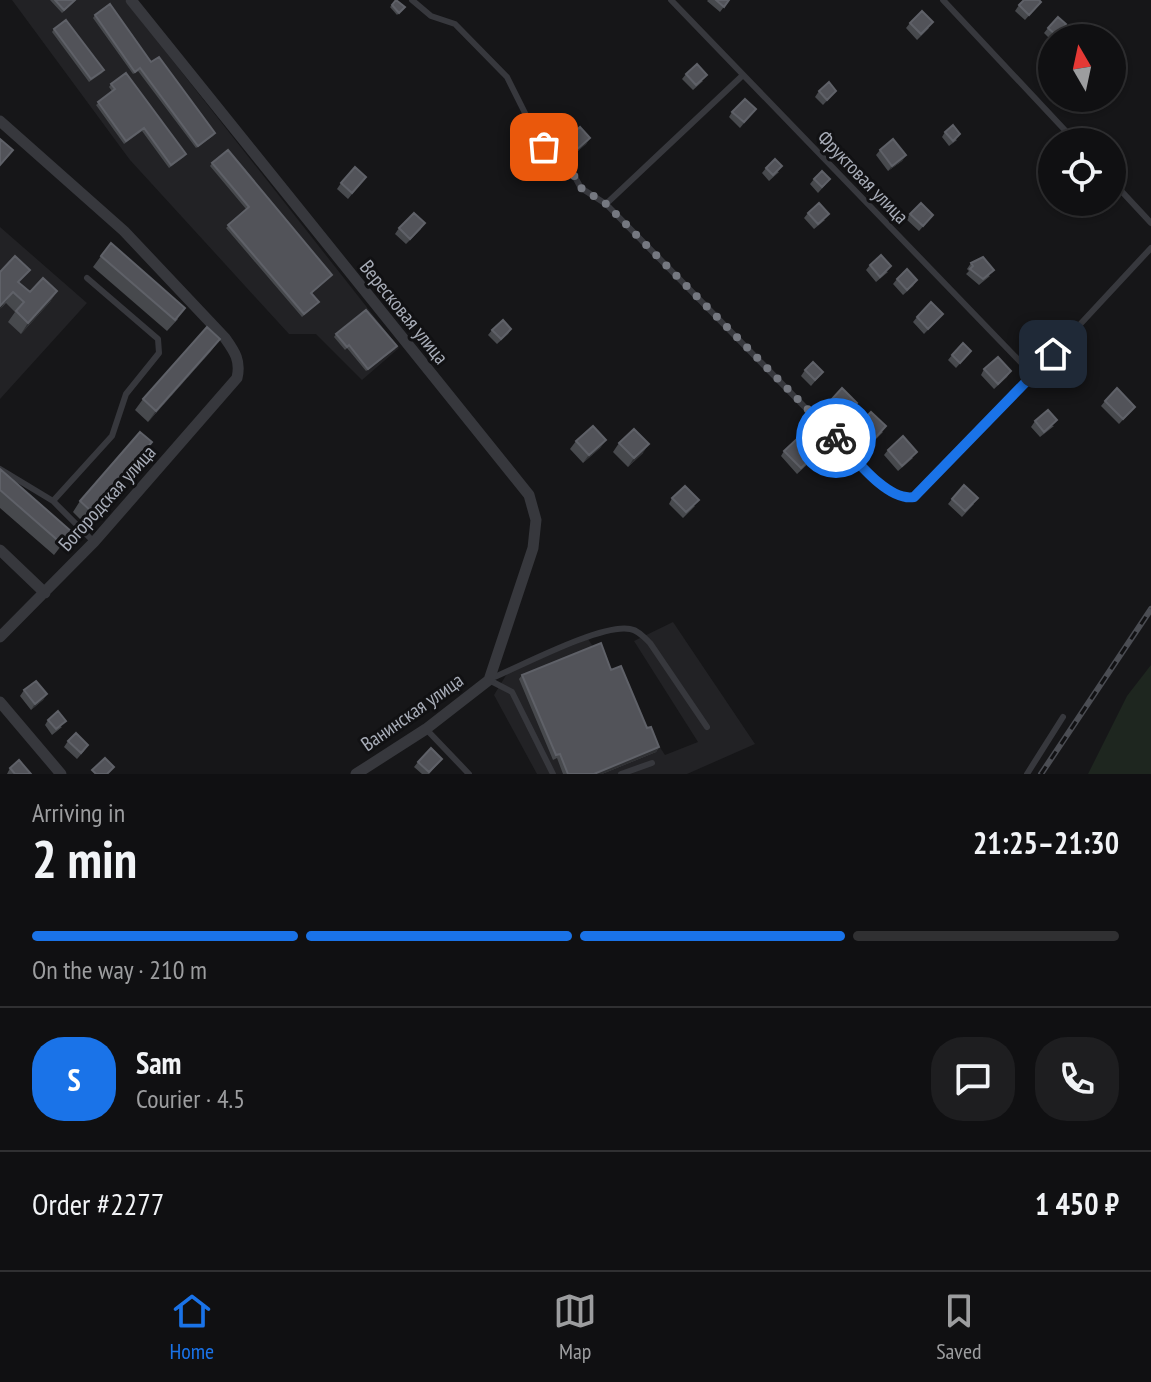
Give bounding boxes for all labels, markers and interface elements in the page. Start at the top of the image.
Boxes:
north arrow [1038,24,1126,112]
map controls [1038,24,1126,216]
pin [510,113,578,181]
icon: bag [522,125,566,169]
street label: Фруктовая улица [812,125,914,229]
button: locate [1038,128,1126,216]
street label: Вересковая улица [354,255,454,369]
pin [1019,320,1087,388]
icon: home [1031,332,1075,376]
courier [796,398,876,478]
icon: bike [814,416,858,460]
street label: Богородская улица [53,440,161,556]
street label: Ванинская улица [356,667,468,757]
text: Arriving in [32,796,125,829]
text: 21:25–21:30 [973,823,1119,862]
text: 2 min [32,825,137,892]
text: On the way · 210 m [32,953,207,986]
button: chat [931,1037,1015,1121]
button: phone [1035,1037,1119,1121]
text: Sam [136,1043,181,1082]
text: S [67,1060,81,1099]
text: Courier · 4.5 [136,1082,245,1115]
text: Order #2277 [32,1184,164,1223]
text: 1 450 ₽ [1035,1184,1119,1223]
tab: Home [169,1289,214,1365]
tab: Map [553,1289,597,1365]
tab: Saved [936,1289,982,1365]

